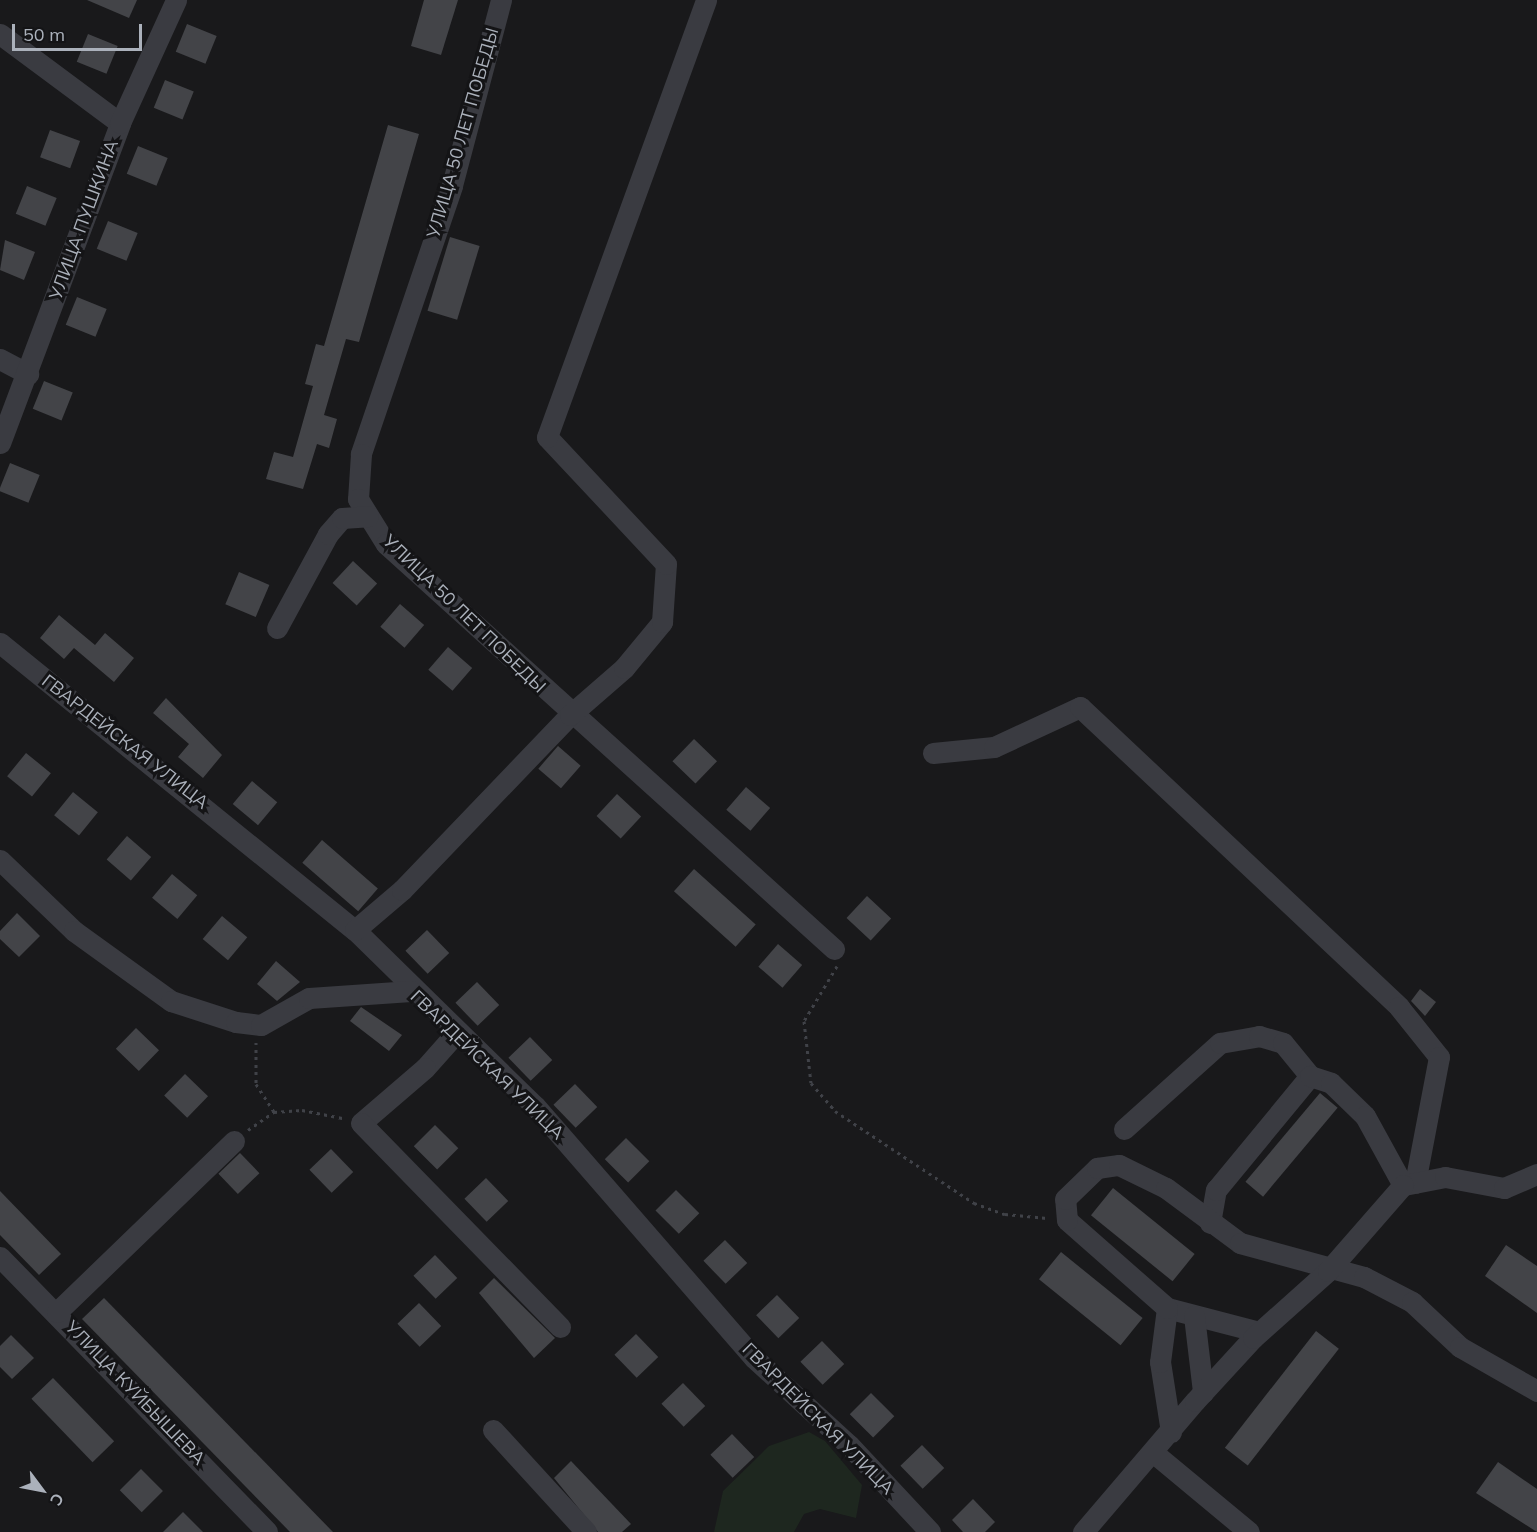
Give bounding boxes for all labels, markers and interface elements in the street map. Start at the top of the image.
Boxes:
scale bar [15,12,146,50]
text: 50 m [23,23,65,46]
street label: УЛИЦА 50 ЛЕТ ПОБЕДЫ [423,25,503,241]
street label: УЛИЦА ПУШКИНА [45,137,123,303]
street label: УЛИЦА 50 ЛЕТ ПОБЕДЫ [378,531,550,697]
street label: ГВАРДЕЙСКАЯ УЛИЦА [37,670,213,814]
street label: ГВАРДЕЙСКАЯ УЛИЦА [406,986,568,1144]
street label: УЛИЦА КУЙБЫШЕВА [61,1316,209,1470]
street label: ГВАРДЕЙСКАЯ УЛИЦА [738,1339,898,1499]
north arrow [12,1460,72,1520]
text: С [46,1490,69,1509]

